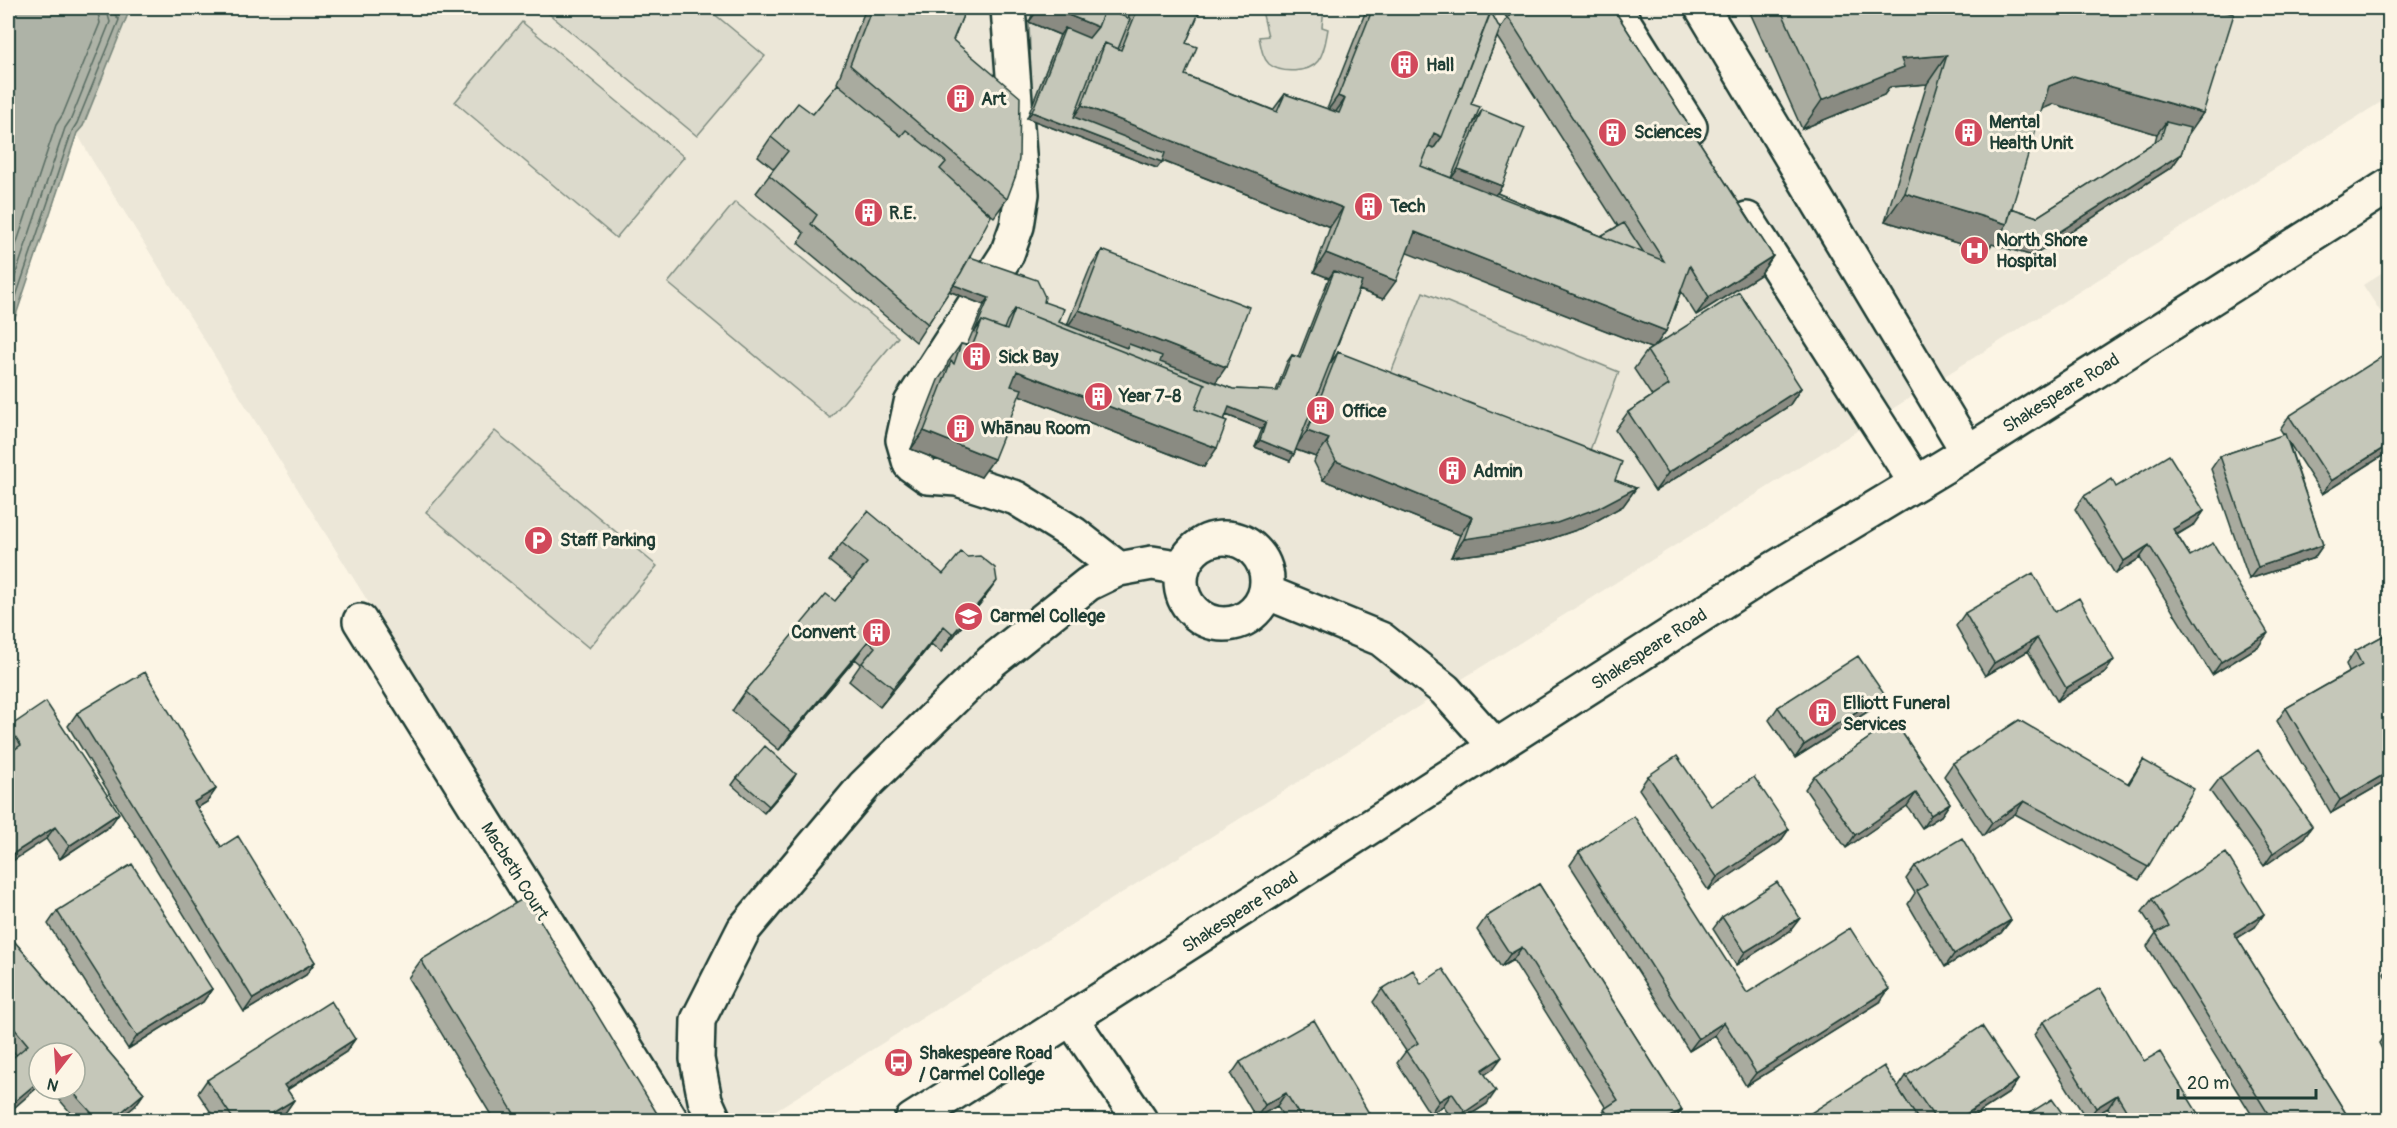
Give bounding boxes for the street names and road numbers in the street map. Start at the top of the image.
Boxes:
street label: Shakespeare Road [1999,348,2124,439]
street label: Shakespeare Road [1587,603,1712,695]
street label: Macbeth Court [475,818,554,925]
street label: Shakespeare Road [1178,866,1303,958]

